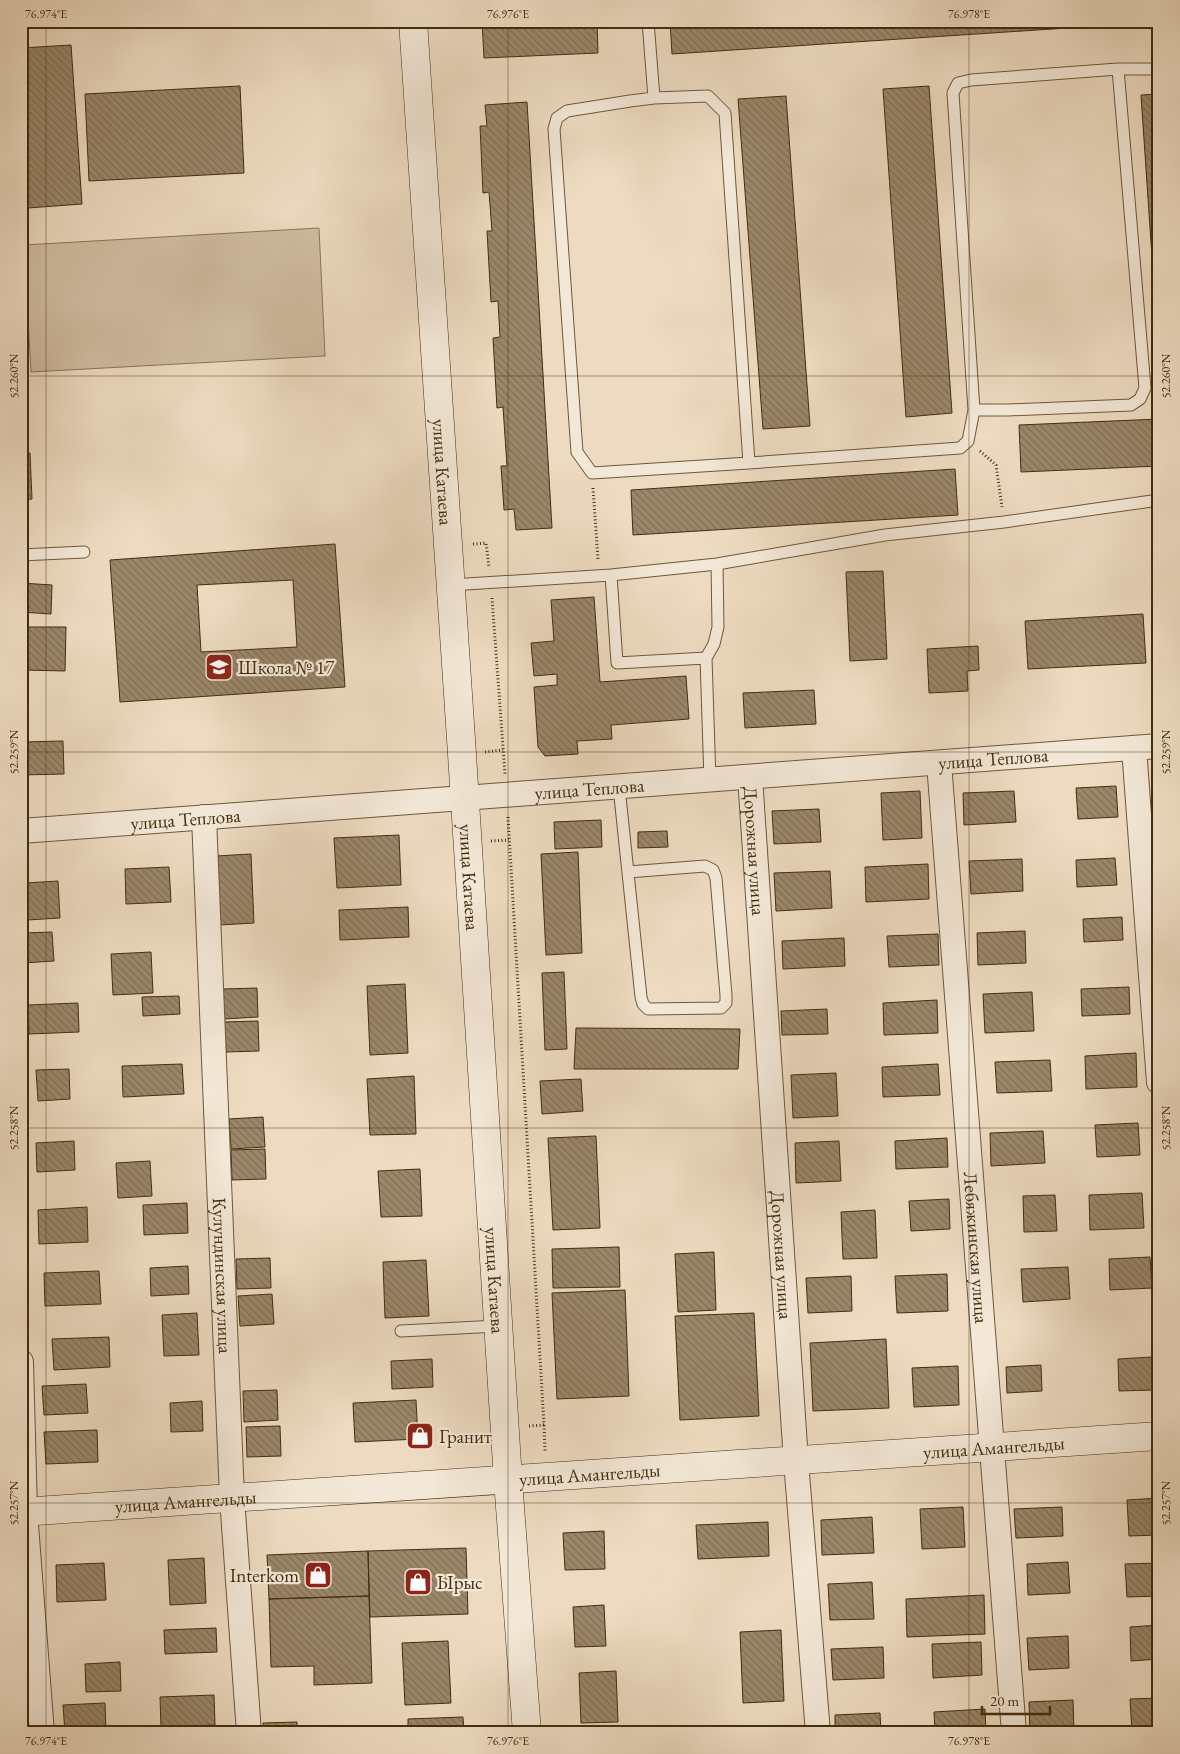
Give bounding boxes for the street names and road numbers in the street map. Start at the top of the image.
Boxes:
street label: улица Катаева [427,418,459,527]
street label: улица Теплова [937,742,1050,775]
street label: улица Теплова [534,772,646,806]
street label: Дорожная улица [738,786,771,917]
street label: улица Теплова [130,803,242,836]
street label: улица Катаева [453,823,485,932]
street label: Лебяжинская улица [958,1171,994,1325]
street label: Дорожная улица [765,1190,798,1321]
street label: Кулундинская улица [207,1197,238,1355]
street label: улица Катаева [479,1226,511,1335]
street label: улица Амангельды [922,1430,1066,1465]
street label: улица Амангельды [518,1457,662,1492]
street label: улица Амангельды [114,1484,258,1519]

